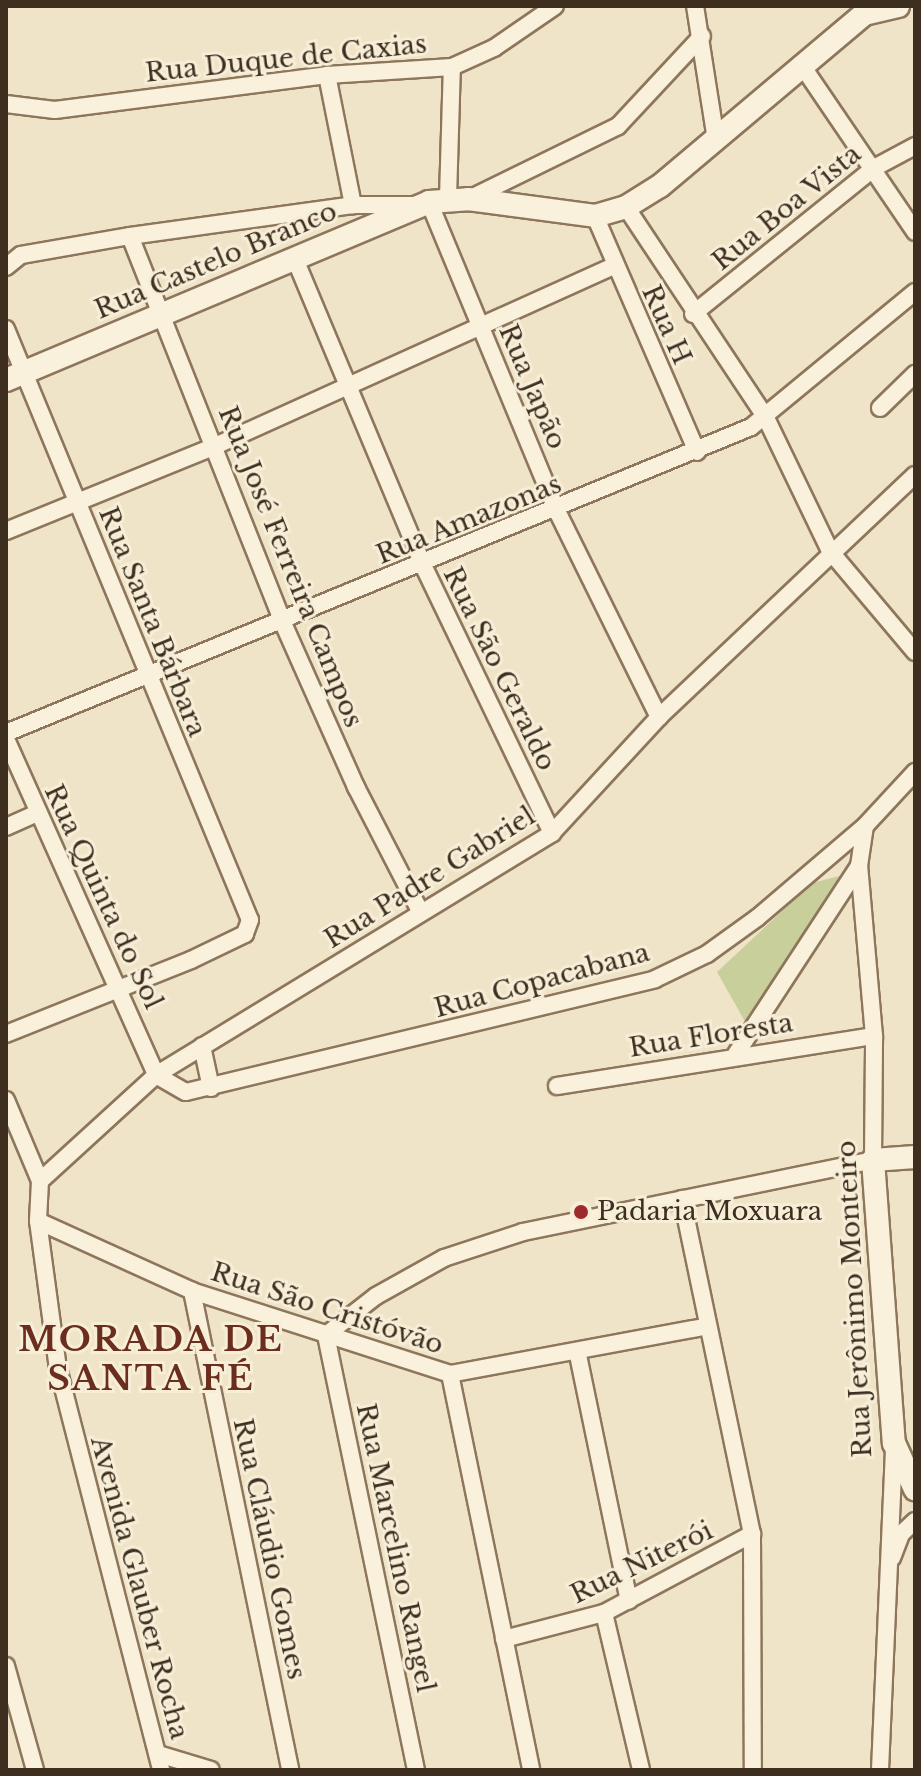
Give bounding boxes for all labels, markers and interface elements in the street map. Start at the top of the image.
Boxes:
street label: Rua Duque de Caxias [144,29,428,89]
street label: Rua Boa Vista [706,138,868,278]
street label: Rua Castelo Branco [90,196,342,326]
street label: Rua H [635,280,697,370]
street label: Rua Japão [492,320,572,454]
street label: Rua José Ferreira Campos [211,402,369,732]
street label: Rua Amazonas [371,468,567,572]
street label: Rua Santa Bárbara [92,502,212,742]
street label: Rua São Geraldo [436,562,562,776]
street label: Rua Quinta do Sol [37,780,169,1014]
street label: Rua Padre Gabriel [319,801,541,955]
street label: Rua Copacabana [431,937,653,1025]
street label: Rua Floresta [627,1008,795,1064]
street label: Rua Jerônimo Monteiro [831,1140,879,1458]
place label: Padaria Moxuara [597,1196,823,1228]
marker: Padaria Moxuara [572,1203,590,1221]
street label: Rua São Cristóvão [207,1257,447,1361]
district label: MORADA DE SANTA FÉ [18,1319,284,1398]
street label: Rua Marcelino Rangel [349,1401,441,1695]
street label: Rua Cláudio Gomes [226,1416,312,1682]
street label: Avenida Glauber Rocha [83,1433,195,1743]
street label: Rua Niterói [566,1515,718,1611]

